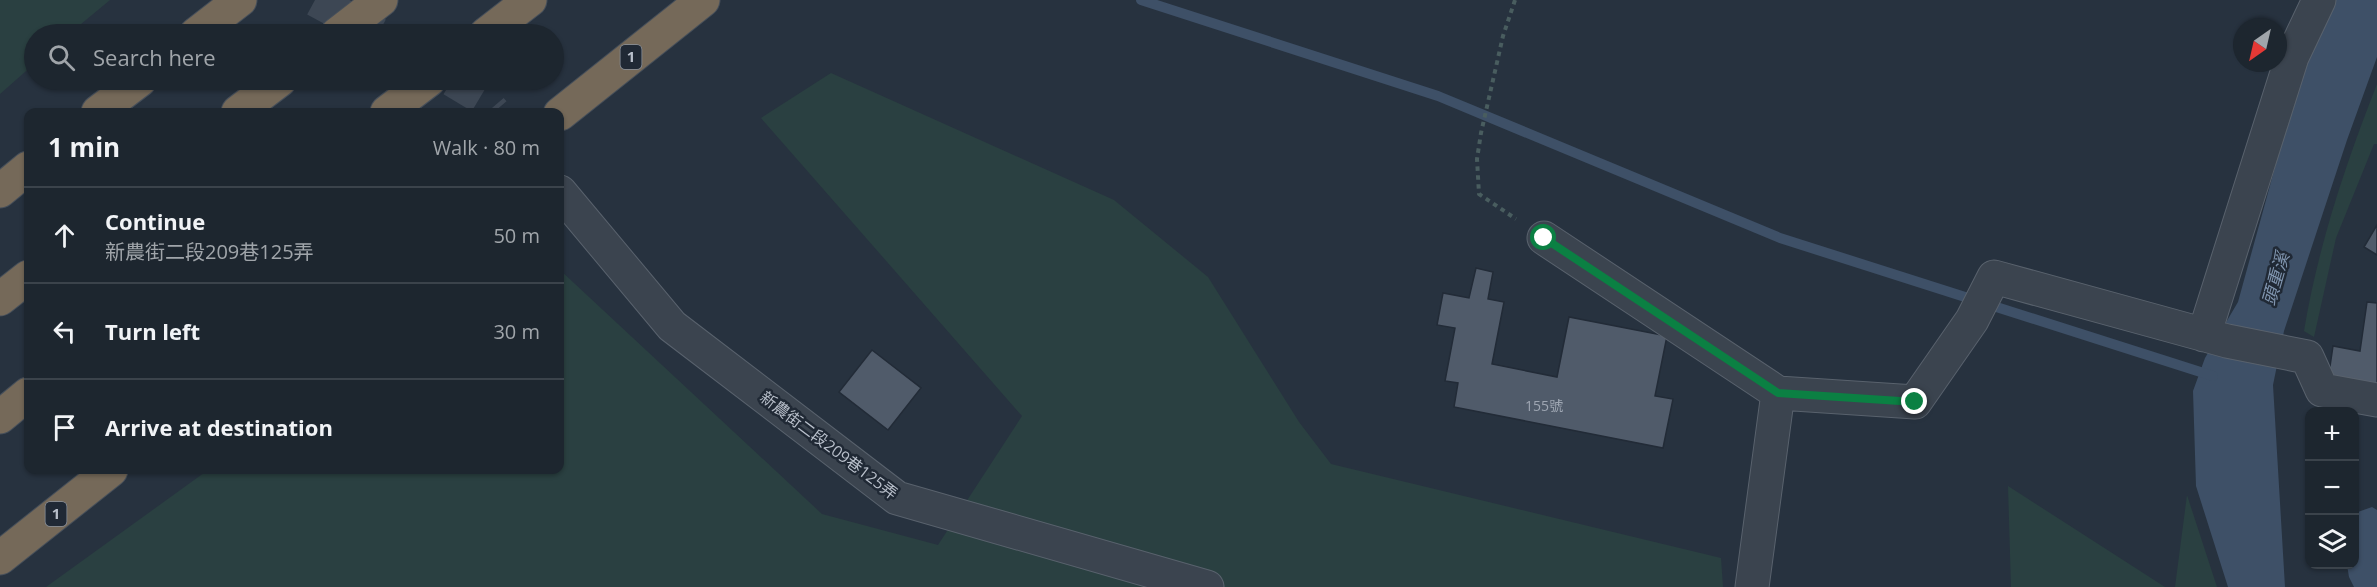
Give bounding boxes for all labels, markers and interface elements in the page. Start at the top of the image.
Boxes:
north arrow [2233,18,2287,72]
search box [24,24,564,90]
icon: search [45,41,78,74]
text: Search here [93,42,216,72]
road number: 1 [620,45,642,69]
text: 1 min [48,129,120,165]
text: Walk · 80 m [433,134,540,161]
text: Continue [105,206,205,236]
icon: ahead [48,219,81,252]
text: 50 m [493,222,540,249]
route start [1530,224,1556,250]
text: 新農街二段209巷125弄 [105,238,314,265]
water label: 頭重溪 [2256,247,2295,308]
icon: left [48,315,81,348]
text: Turn left [105,316,200,346]
text: 30 m [493,318,540,345]
street label: 新農街二段209巷125弄 [756,386,902,504]
route end [1901,388,1927,414]
house number: 155號 [1525,396,1563,415]
map controls [2305,407,2359,569]
button: + [2305,407,2359,461]
icon: arrive [48,411,81,444]
text: Arrive at destination [105,412,333,442]
button: − [2305,461,2359,515]
road number: 1 [46,502,66,526]
button: layers [2305,515,2359,569]

